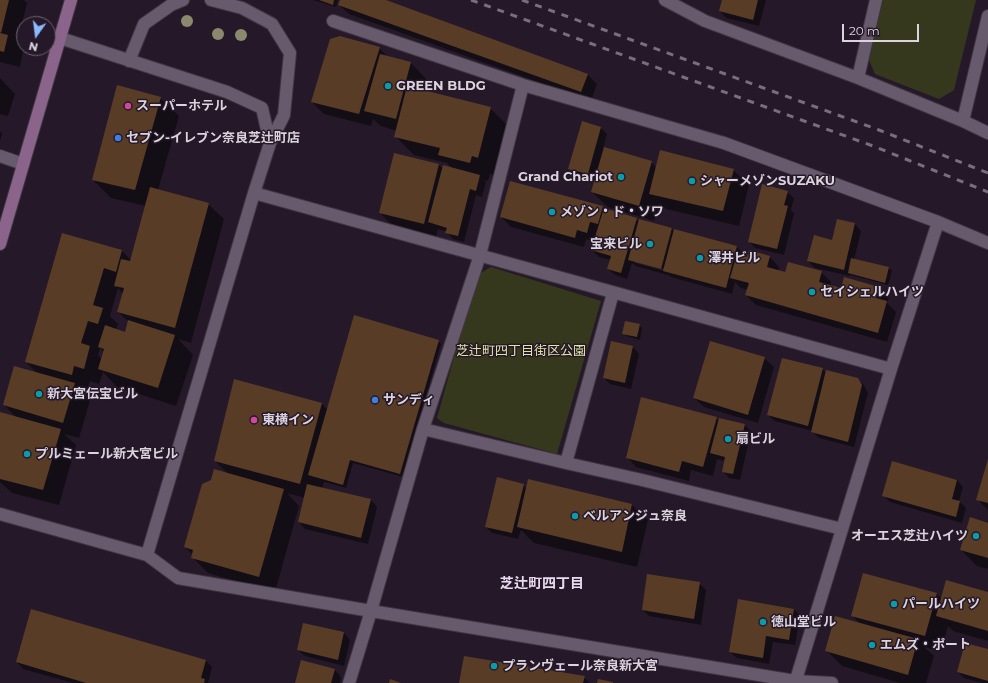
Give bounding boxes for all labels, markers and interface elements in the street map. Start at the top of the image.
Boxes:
north arrow [16,16,56,56]
scale bar [844,16,921,42]
text: 20 m [849,23,880,38]
text: N [27,39,39,55]
place label: GREEN BLDG [396,78,486,94]
marker: GREEN BLDG [383,81,393,91]
place label: スーパーホテル [136,98,227,114]
marker: スーパーホテル [123,101,133,111]
place label: セブン-イレブン奈良芝辻町店 [126,130,300,146]
marker: セブン-イレブン奈良芝辻町店 [113,133,123,143]
place label: Grand Chariot [518,169,613,185]
marker: Grand Chariot [616,172,626,182]
place label: シャーメゾンSUZAKU [700,173,835,189]
marker: シャーメゾンSUZAKU [687,176,697,186]
place label: メゾン・ド・ソワ [560,204,664,220]
marker: メゾン・ド・ソワ [547,207,557,217]
place label: 宝来ビル [590,236,642,252]
marker: 宝来ビル [645,239,655,249]
place label: 澤井ビル [708,250,760,266]
marker: 澤井ビル [695,253,705,263]
place label: セイシェルハイツ [820,284,924,300]
marker: セイシェルハイツ [807,287,817,297]
park label: 芝辻町四丁目街区公園 [456,343,586,359]
place label: 新大宮伝宝ビル [47,386,138,402]
marker: 新大宮伝宝ビル [34,389,44,399]
place label: サンディ [383,392,435,408]
marker: サンディ [370,395,380,405]
place label: 東横イン [262,412,314,428]
marker: 東横イン [249,415,259,425]
place label: 扇ビル [736,431,775,447]
marker: 扇ビル [723,434,733,444]
place label: プルミェール新大宮ビル [35,446,178,462]
marker: プルミェール新大宮ビル [22,449,32,459]
place label: ベルアンジュ奈良 [583,508,687,524]
marker: ベルアンジュ奈良 [570,511,580,521]
place label: オーエス芝辻ハイツ [851,528,968,544]
marker: オーエス芝辻ハイツ [971,531,981,541]
district label: 芝辻町四丁目 [500,576,584,592]
place label: パールハイツ [902,596,980,612]
marker: パールハイツ [889,599,899,609]
place label: 徳山堂ビル [771,614,836,630]
marker: 徳山堂ビル [758,617,768,627]
place label: エムズ・ポート [880,637,971,653]
marker: エムズ・ポート [867,640,877,650]
place label: プランヴェール奈良新大宮 [502,658,658,674]
marker: プランヴェール奈良新大宮 [489,661,499,671]

